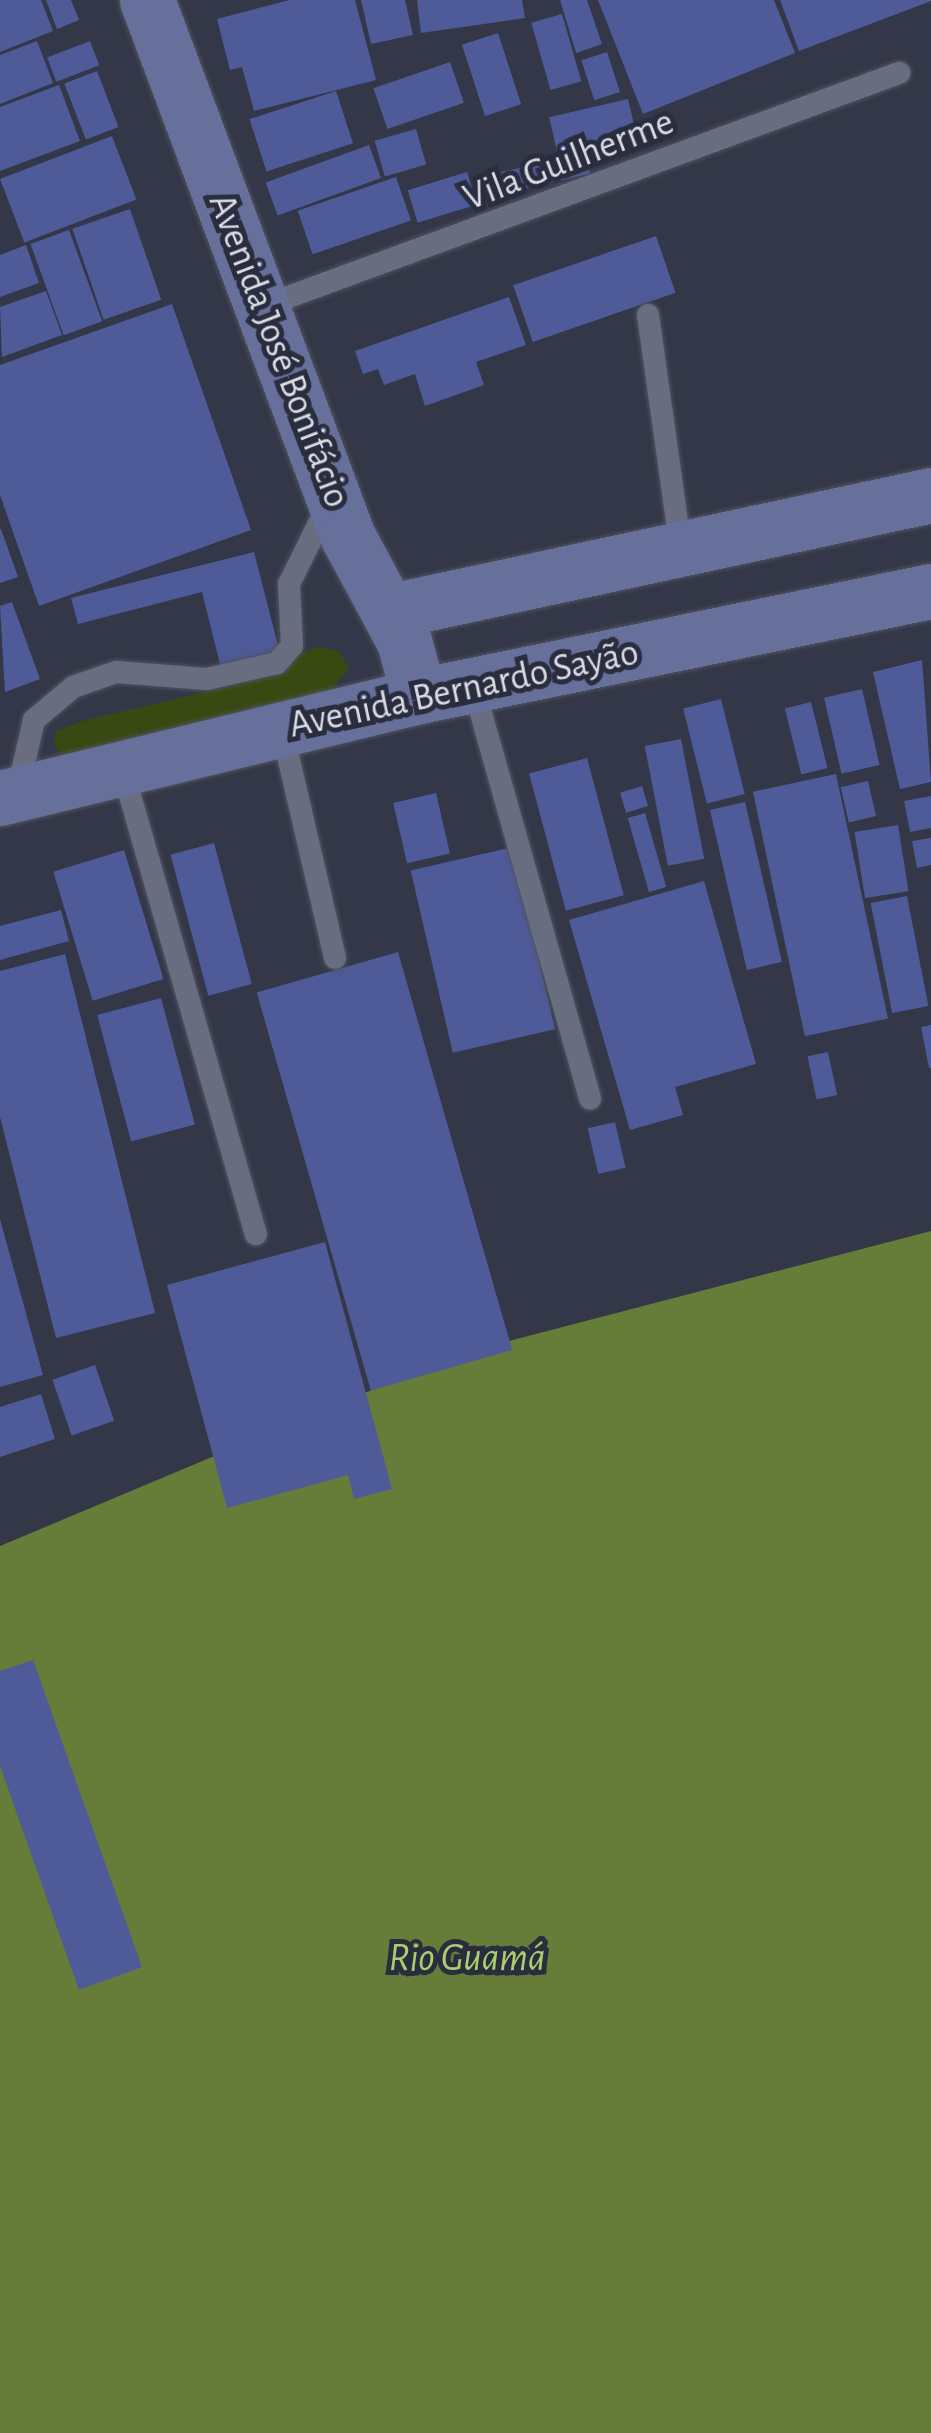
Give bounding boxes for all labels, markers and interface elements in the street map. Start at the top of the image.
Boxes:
street label: Vila Guilherme [458,100,680,222]
street label: Avenida José Bonifácio [197,188,359,514]
street label: Avenida Bernardo Sayão [285,631,643,749]
water label: Rio Guamá [388,1934,546,1982]

